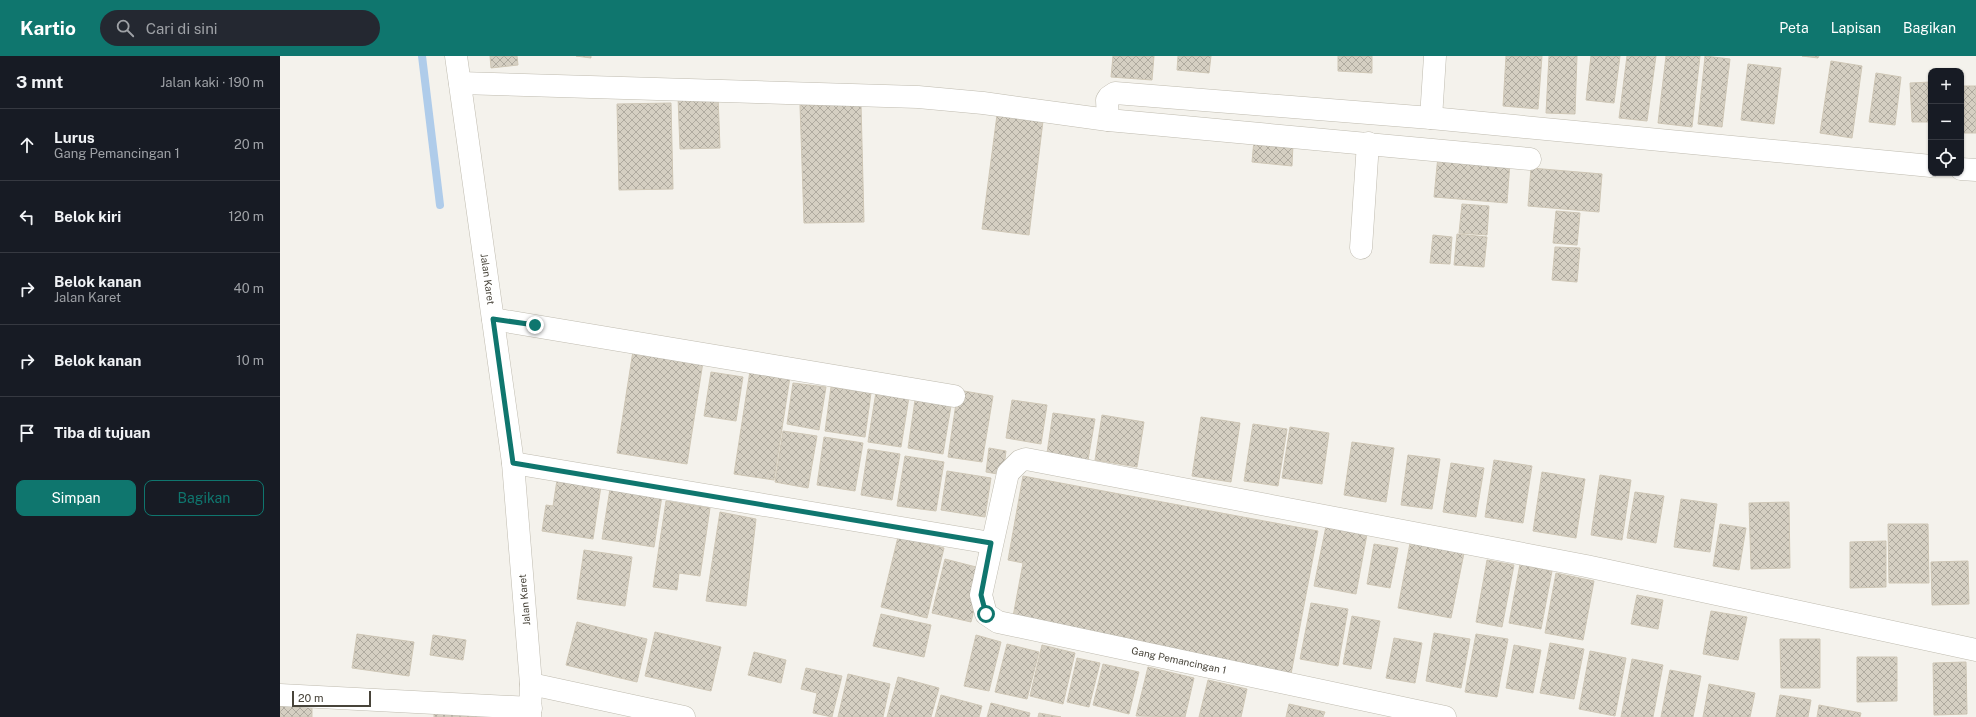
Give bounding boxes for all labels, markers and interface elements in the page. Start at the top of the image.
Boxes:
search box [100,10,380,46]
text: Kartio [20,17,76,39]
icon: search [114,17,136,39]
text: Cari di sini [146,20,218,37]
text: Peta [1779,20,1809,36]
text: Lapisan [1831,20,1881,36]
text: Bagikan [1903,20,1956,36]
map controls [1928,68,1964,176]
button: + [1928,68,1964,104]
text: 3 mnt [16,72,63,92]
text: Jalan kaki · 190 m [160,75,264,90]
button: − [1928,104,1964,140]
text: Lurus [54,129,95,146]
icon: ahead [16,134,38,156]
text: 20 m [234,137,264,152]
button: locate [1928,140,1964,176]
text: Gang Pemancingan 1 [54,146,180,161]
icon: left [16,206,38,228]
text: Belok kiri [54,208,121,225]
text: 120 m [229,209,264,224]
street label: Jalan Karet [478,253,498,305]
text: Belok kanan [54,273,141,290]
icon: right [16,278,38,300]
text: 40 m [233,281,264,296]
text: Jalan Karet [54,290,121,305]
route end [526,316,544,334]
icon: right [16,350,38,372]
text: Belok kanan [54,352,141,369]
text: 10 m [236,353,264,368]
icon: arrive [16,422,38,444]
text: Tiba di tujuan [54,424,150,441]
button: Simpan [16,480,136,516]
button: Bagikan [144,480,264,516]
street label: Jalan Karet [516,574,532,626]
route start [977,605,995,623]
street label: Gang Pemancingan 1 [1130,644,1228,676]
scale bar [292,689,371,708]
text: 20 m [298,692,323,704]

